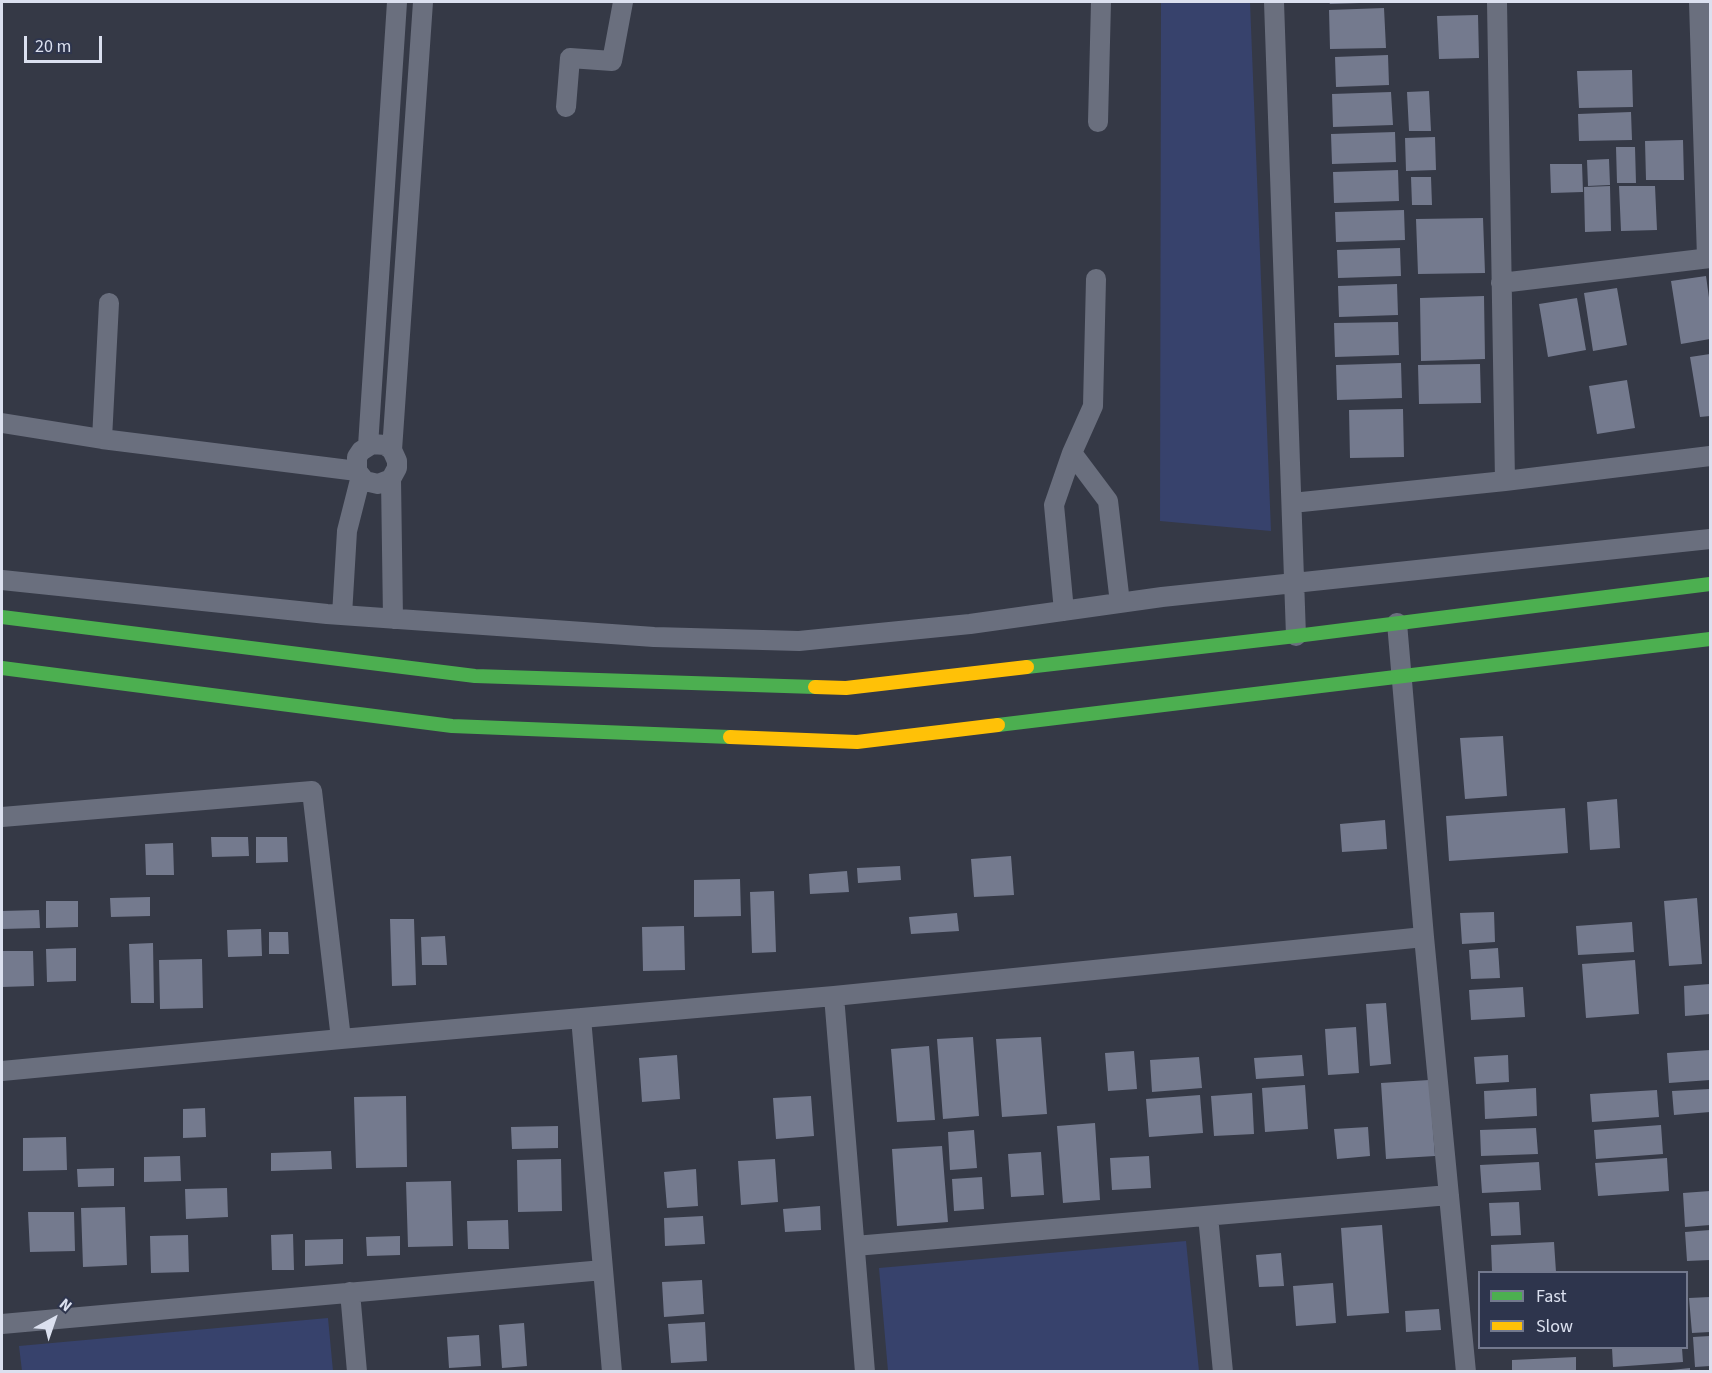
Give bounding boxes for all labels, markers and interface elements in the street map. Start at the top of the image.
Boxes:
scale bar [27,24,105,62]
text: 20 m [35,34,71,59]
legend [1478,1271,1688,1349]
text: Fast [1536,1284,1567,1309]
north arrow [24,1289,84,1349]
text: N [54,1293,77,1317]
text: Slow [1536,1314,1573,1339]

